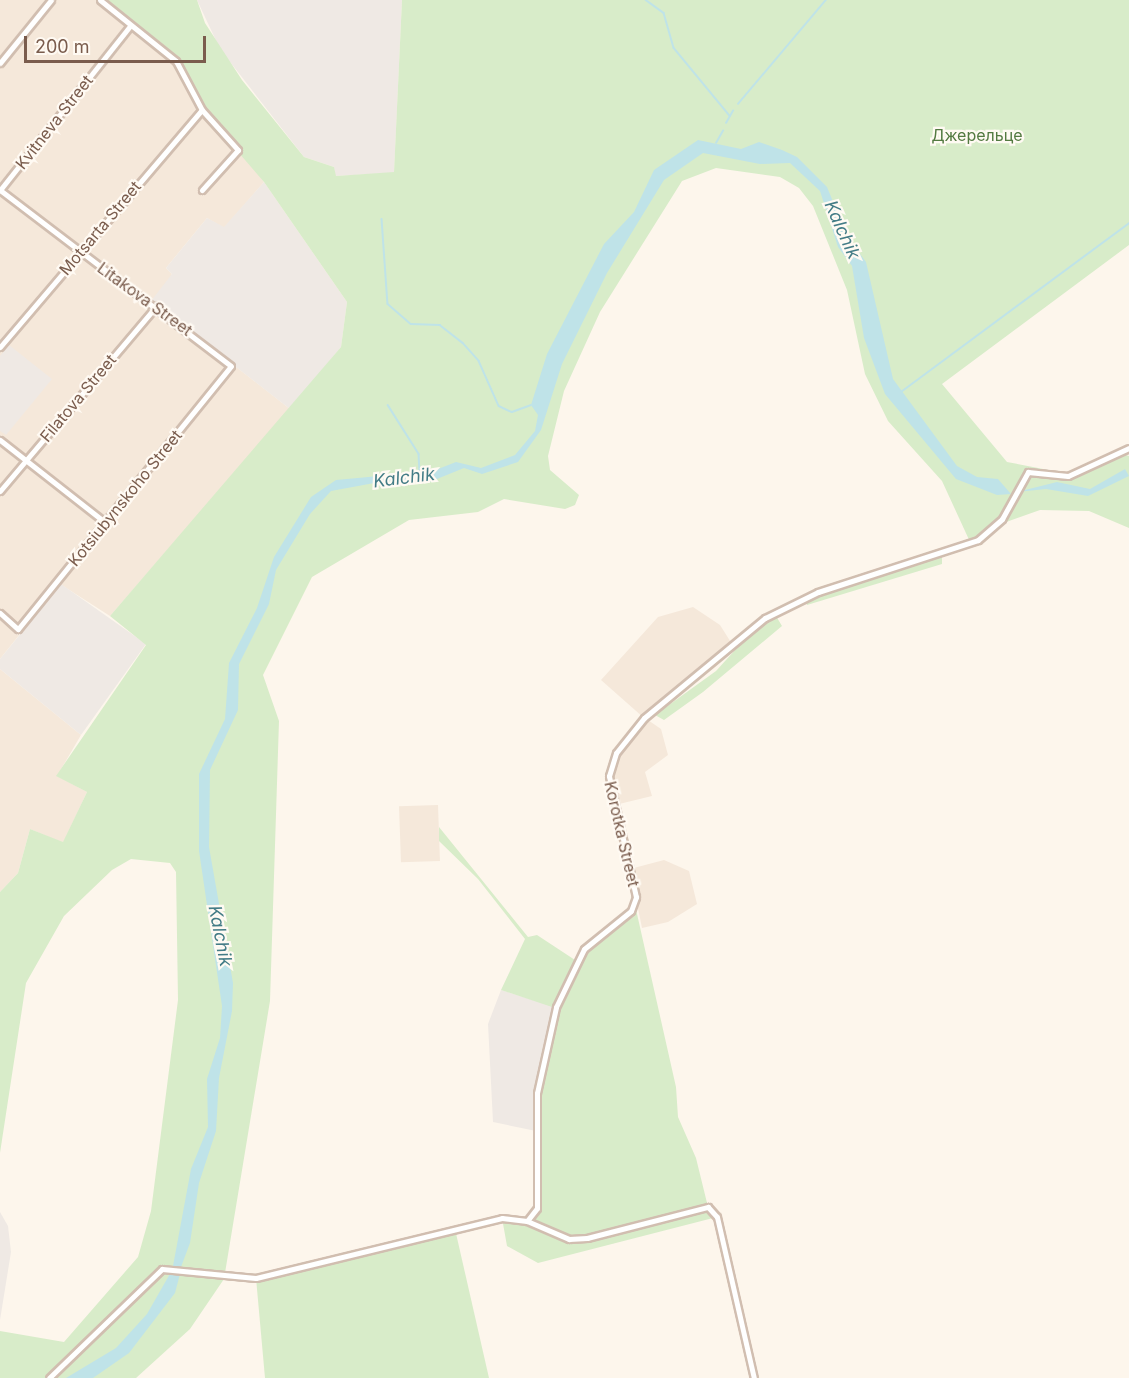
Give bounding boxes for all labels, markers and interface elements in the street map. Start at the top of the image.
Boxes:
scale bar [27,24,208,62]
text: 200 m [35,36,90,57]
street label: Kvitneva Street [11,71,97,173]
park label: Джерельце [931,125,1023,145]
street label: Motsarta Street [55,177,145,279]
water label: Kalchik [820,197,864,263]
street label: Litakova Street [94,258,196,340]
street label: Filatova Street [36,350,120,446]
street label: Kotsiubynskoho Street [64,426,186,570]
water label: Kalchik [372,464,436,492]
street label: Korotka Street [601,779,643,889]
water label: Kalchik [203,904,237,968]

